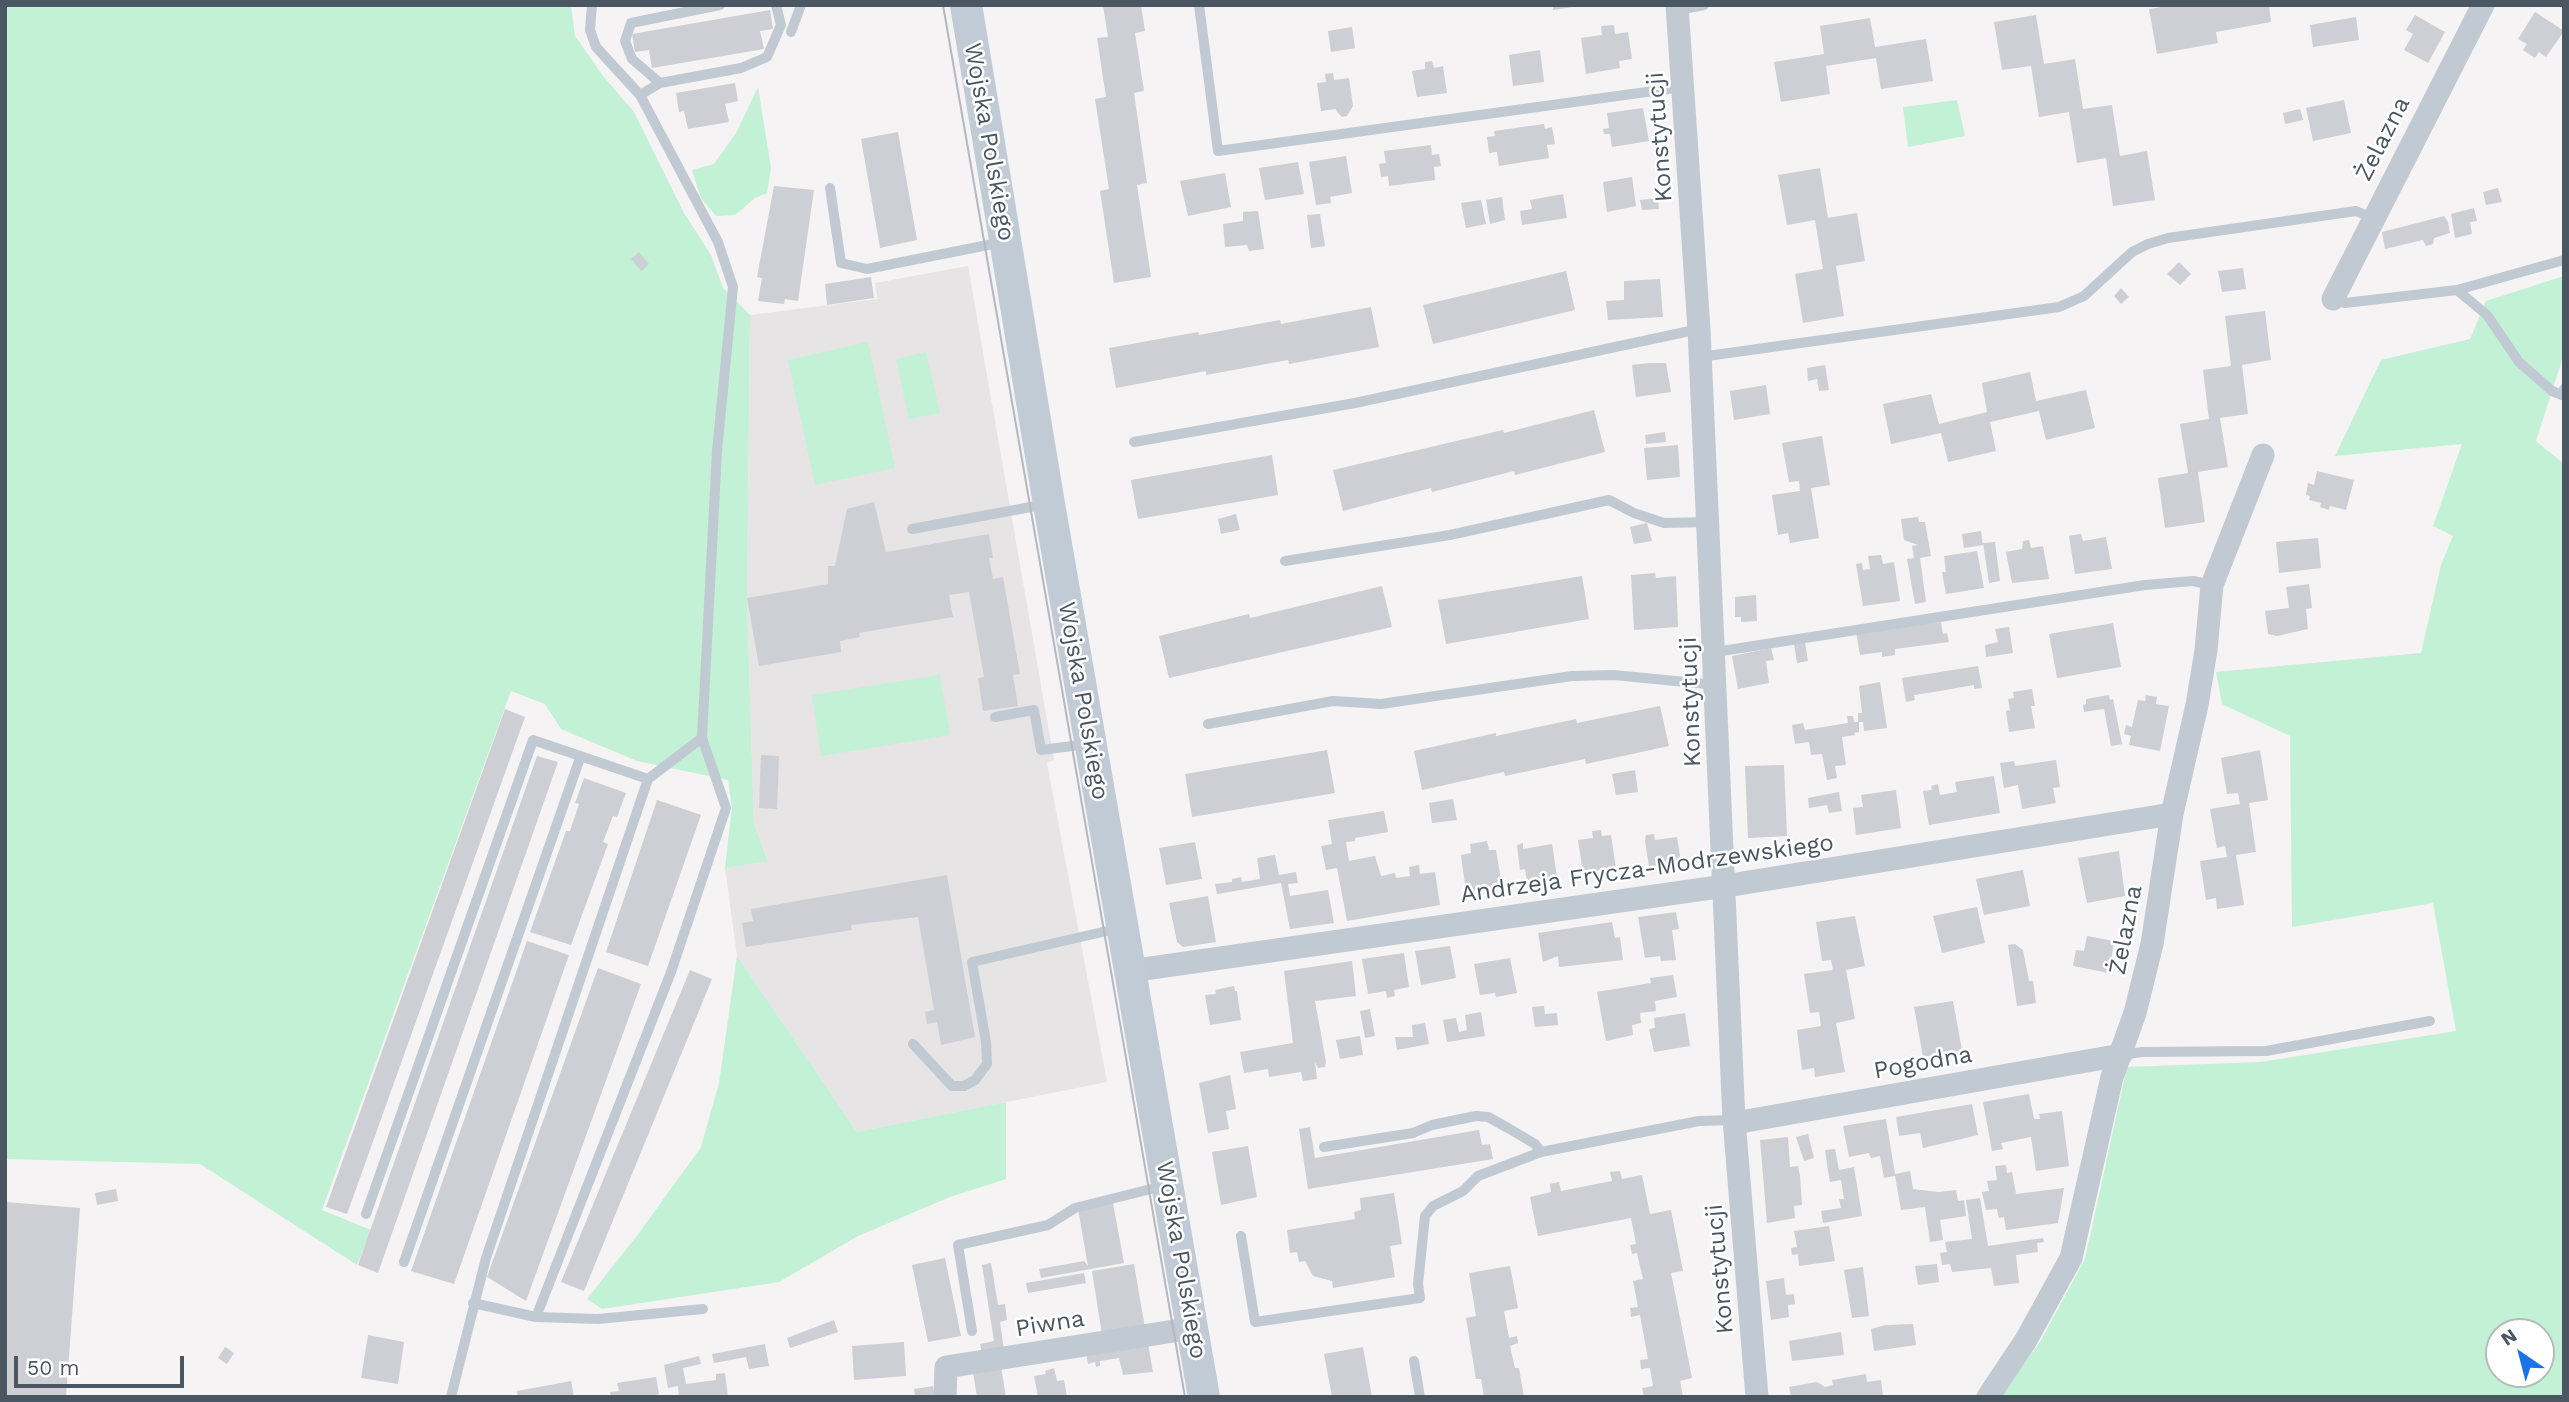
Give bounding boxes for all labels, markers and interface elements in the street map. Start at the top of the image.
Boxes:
street label: Wojska Polskiego [957,41,1021,243]
street label: Konstytucji [1641,71,1679,203]
street label: Żelazna [2350,92,2416,186]
street label: Wojska Polskiego [1051,600,1115,802]
street label: Konstytucji [1674,636,1708,768]
street label: Andrzeja Frycza-Modrzewskiego [1458,829,1836,909]
street label: Żelazna [2103,883,2149,977]
street label: Pogodna [1872,1040,1974,1086]
street label: Wojska Polskiego [1149,1159,1213,1361]
street label: Konstytucji [1700,1203,1740,1335]
street label: Piwna [1013,1304,1087,1344]
north arrow [2485,1318,2555,1388]
text: N [2496,1324,2521,1350]
scale bar [18,1342,187,1386]
text: 50 m [27,1355,79,1380]

